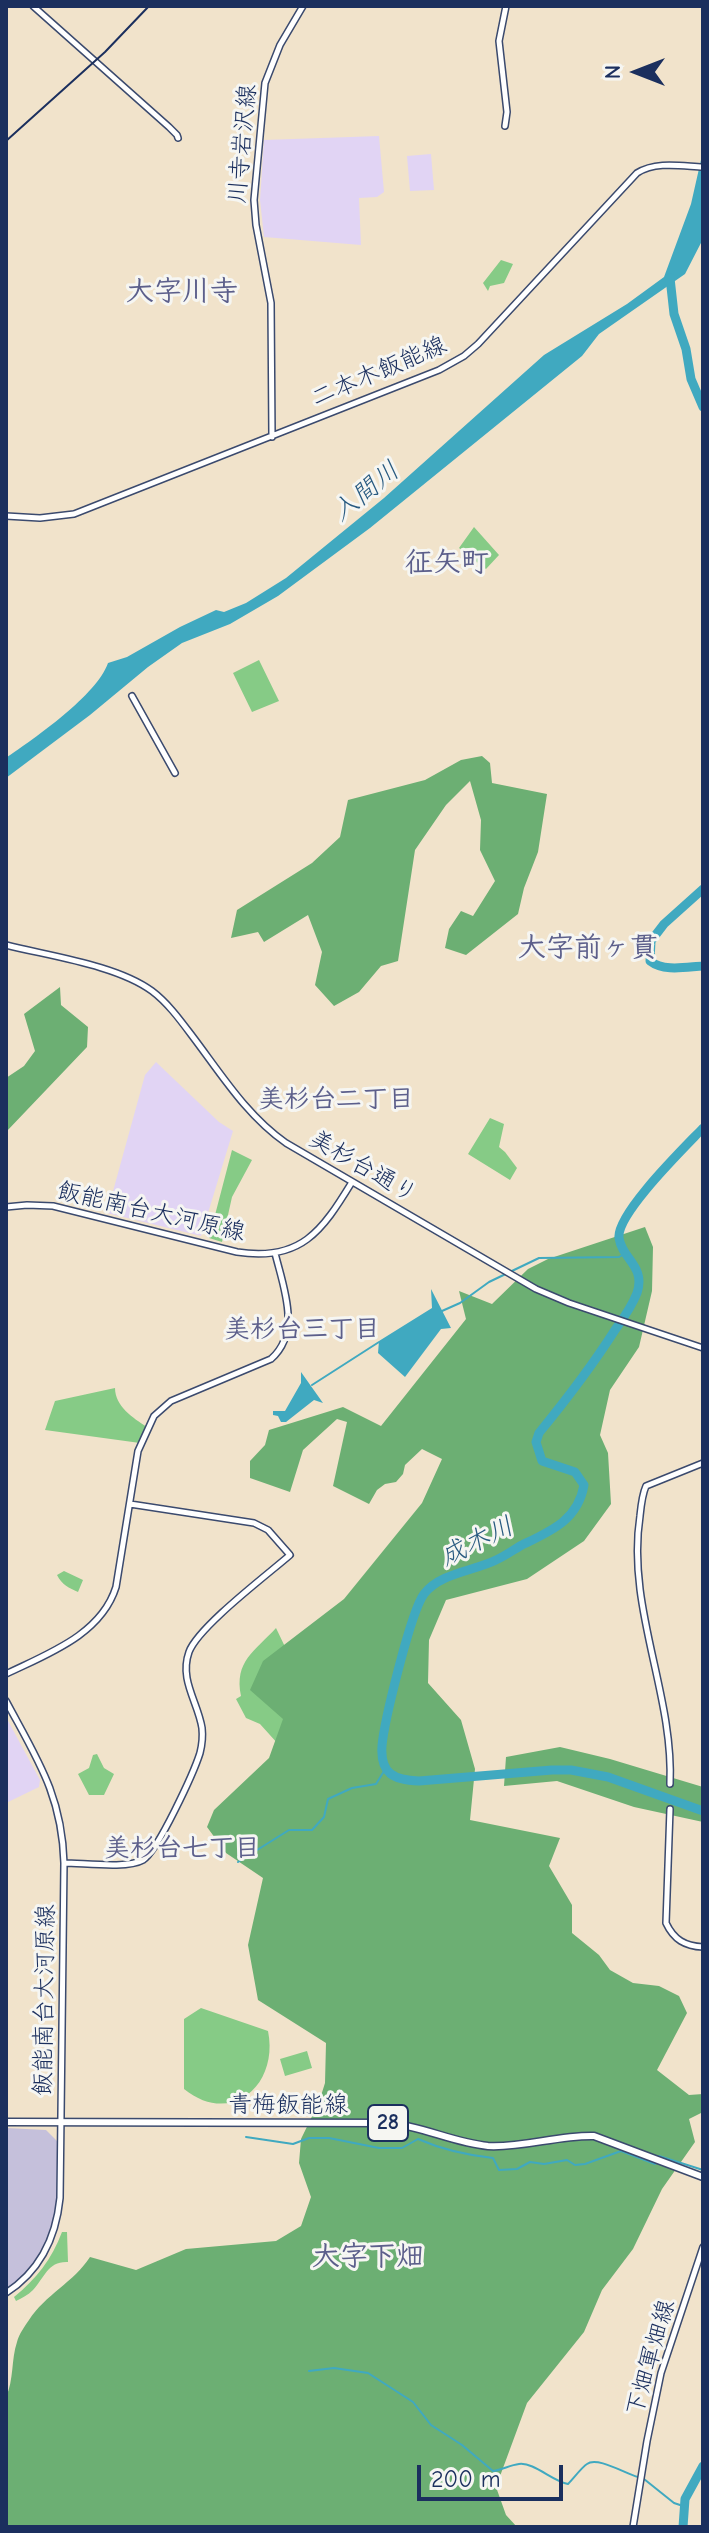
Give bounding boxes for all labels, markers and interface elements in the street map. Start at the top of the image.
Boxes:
north arrow [597,32,677,112]
text: N [600,65,626,79]
street label: 川寺岩沢線 [223,83,263,205]
district label: 大字川寺 [126,275,238,309]
street label: 二本木飯能線 [307,331,451,413]
water label: 入間川 [326,455,406,529]
district label: 征矢町 [405,546,489,580]
district label: 大字前ヶ貫 [518,931,658,965]
district label: 美杉台二丁目 [258,1084,414,1116]
street label: 美杉台通り [304,1125,422,1209]
street label: 飯能南台大河原線 [54,1176,248,1248]
district label: 美杉台三丁目 [224,1314,380,1346]
water label: 成木川 [435,1511,519,1573]
district label: 美杉台七丁目 [104,1833,260,1865]
street label: 飯能南台大河原線 [29,1904,61,2096]
street label: 青梅飯能線 [228,2091,348,2119]
road number: 28 [368,2105,408,2141]
district label: 大字下畑 [312,2240,424,2274]
street label: 下畑軍畑線 [621,2296,681,2420]
scale bar [421,2449,567,2499]
text: 200 m [431,2465,501,2493]

